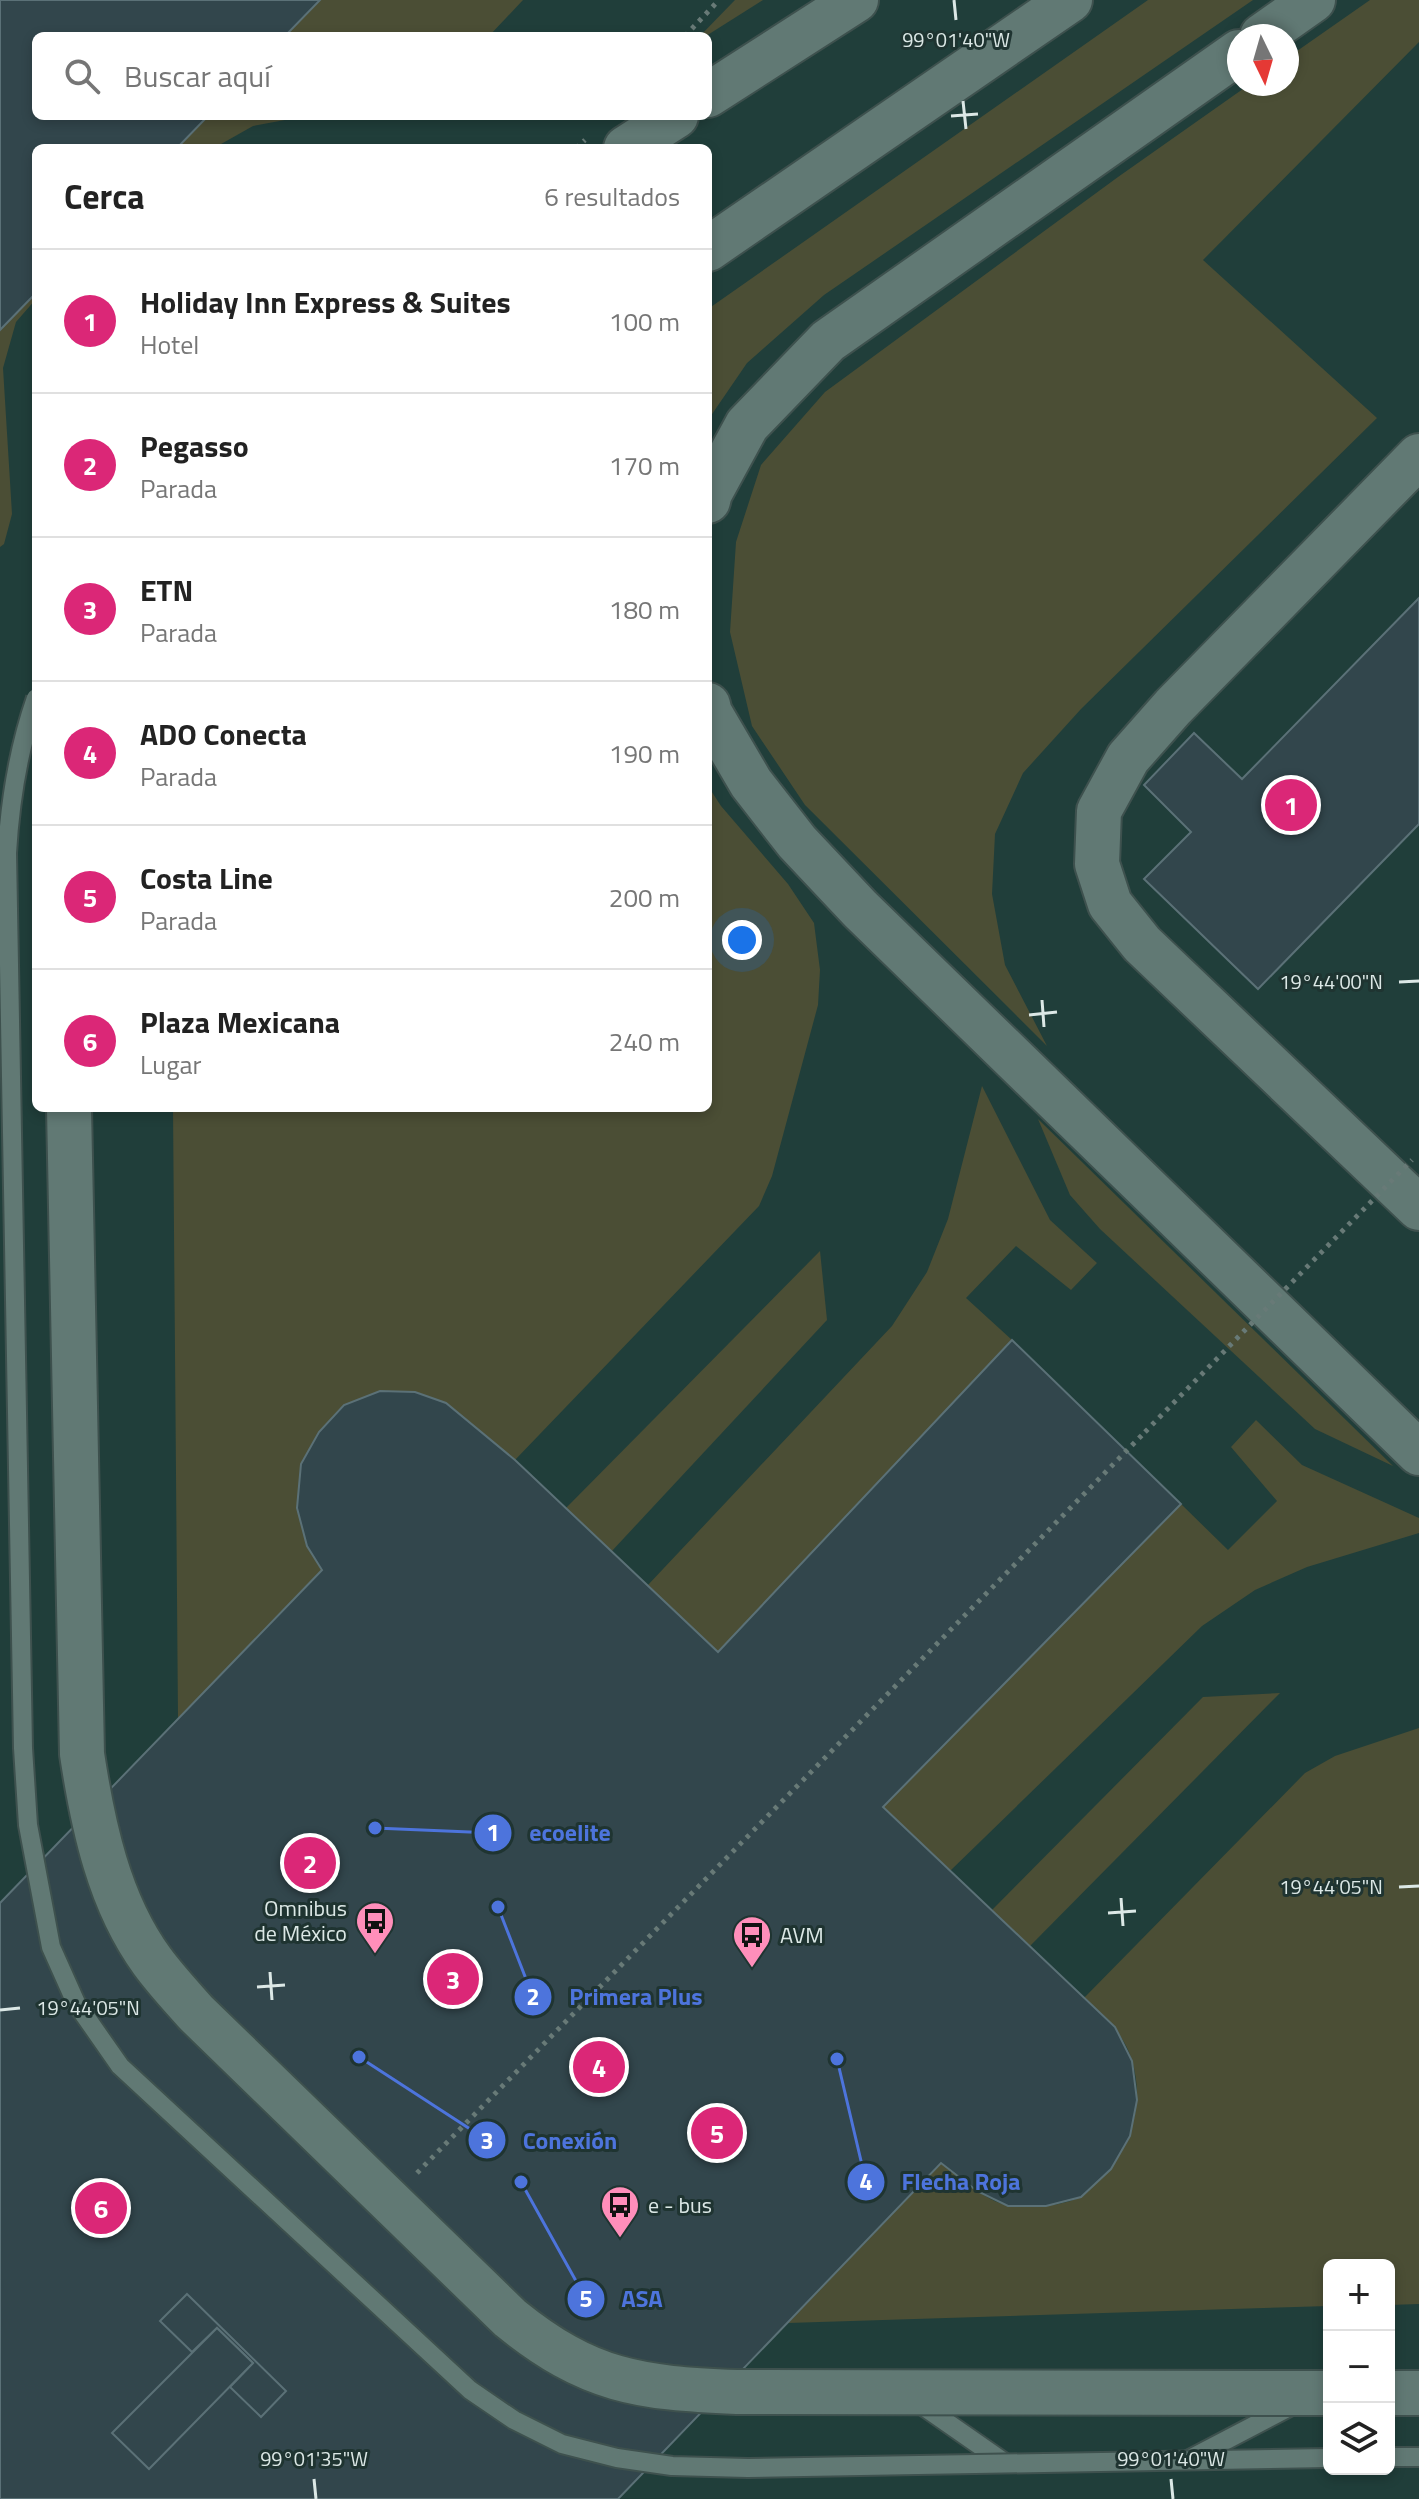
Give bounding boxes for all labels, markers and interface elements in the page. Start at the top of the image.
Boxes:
text: 99°01'40"W [902,24,1010,55]
north arrow [1227,24,1299,96]
search box [32,32,712,120]
text: Buscar aquí [124,53,271,99]
icon: search [60,54,104,98]
text: Cerca [64,170,145,222]
text: 6 resultados [544,177,680,216]
text: Holiday Inn Express & Suites [140,279,511,325]
text: 1 [83,302,97,341]
text: 100 m [609,302,680,341]
text: Hotel [140,325,199,364]
text: Pegasso [140,423,249,469]
text: 2 [83,446,97,485]
text: 170 m [609,446,680,485]
text: Parada [140,469,217,508]
text: ETN [140,567,193,613]
text: 3 [83,590,97,629]
text: 180 m [609,590,680,629]
text: Parada [140,613,217,652]
text: ADO Conecta [140,711,307,757]
text: 4 [83,734,97,773]
text: 190 m [609,734,680,773]
text: Parada [140,757,217,796]
pin: 1 [1265,775,1317,835]
text: Costa Line [140,855,273,901]
text: 5 [83,878,97,917]
text: 200 m [609,878,680,917]
text: Parada [140,901,217,940]
your location [722,920,762,960]
text: 19°44'00"N [1279,966,1383,997]
text: Plaza Mexicana [140,999,340,1045]
text: 6 [83,1022,97,1061]
text: 240 m [609,1022,680,1061]
text: Lugar [140,1045,202,1084]
callout: ecoelite [473,1809,626,1857]
text: 1 [486,1814,500,1850]
text: ecoelite [529,1814,611,1850]
pin: 2 [284,1833,336,1893]
text: 19°44'05"N [1279,1871,1383,1902]
place label: Omnibus de México [254,1891,347,1950]
bus stop icon: Omnibus de México [354,1900,396,1955]
bus stop icon: AVM [731,1914,773,1969]
place label: AVM [780,1918,824,1952]
pin: 3 [427,1949,479,2009]
callout: Primera Plus [513,1973,719,2021]
text: 2 [526,1978,540,2014]
text: Primera Plus [569,1978,703,2014]
text: 19°44'05"N [36,1992,140,2023]
pin: 4 [573,2037,625,2097]
pin: 5 [691,2103,743,2163]
callout: Conexión [467,2116,633,2164]
text: 3 [480,2122,494,2158]
text: Conexión [523,2122,617,2158]
callout: Flecha Roja [846,2158,1037,2206]
text: 4 [859,2163,873,2199]
text: Flecha Roja [902,2163,1020,2199]
pin: 6 [75,2178,127,2238]
bus stop icon: e - bus [599,2184,641,2239]
place label: e - bus [648,2188,712,2222]
map controls [1323,2259,1395,2475]
button: + [1323,2259,1395,2331]
callout: ASA [566,2275,679,2323]
text: 5 [579,2280,593,2316]
text: ASA [621,2280,663,2316]
button: − [1323,2331,1395,2403]
button: layers [1323,2403,1395,2475]
text: 99°01'35"W [260,2443,368,2474]
text: 99°01'40"W [1117,2443,1225,2474]

